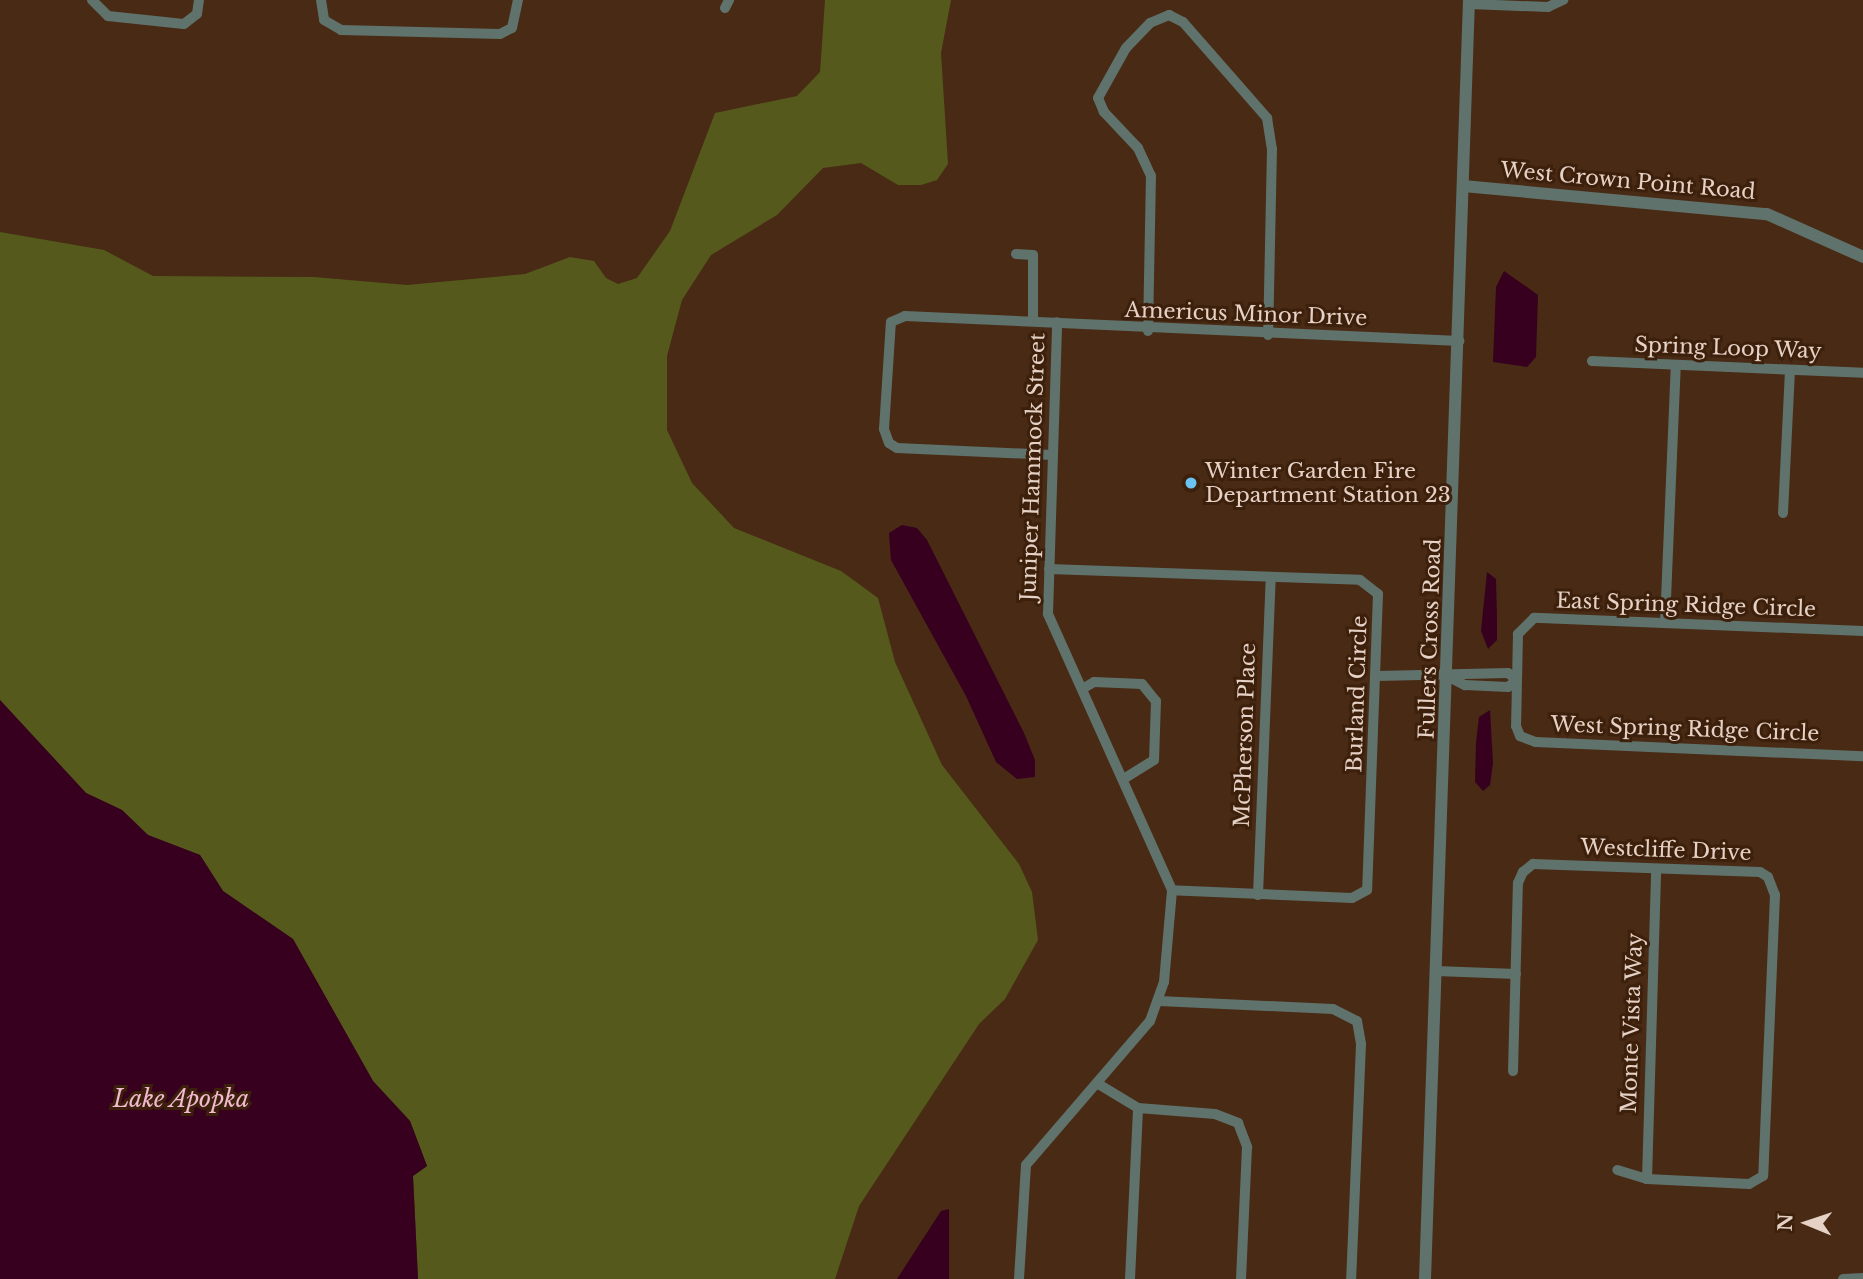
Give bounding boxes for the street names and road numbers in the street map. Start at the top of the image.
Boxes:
street label: West Crown Point Road [1499,157,1757,205]
street label: Americus Minor Drive [1124,297,1368,331]
street label: Juniper Hammock Street [1016,332,1050,602]
street label: Spring Loop Way [1633,332,1823,364]
street label: Fullers Cross Road [1414,538,1446,740]
street label: East Spring Ridge Circle [1555,588,1817,622]
street label: Burland Circle [1342,615,1372,773]
street label: McPherson Place [1229,642,1261,828]
street label: West Spring Ridge Circle [1550,712,1820,746]
street label: Westcliffe Drive [1580,834,1752,866]
street label: Monte Vista Way [1616,931,1648,1115]

